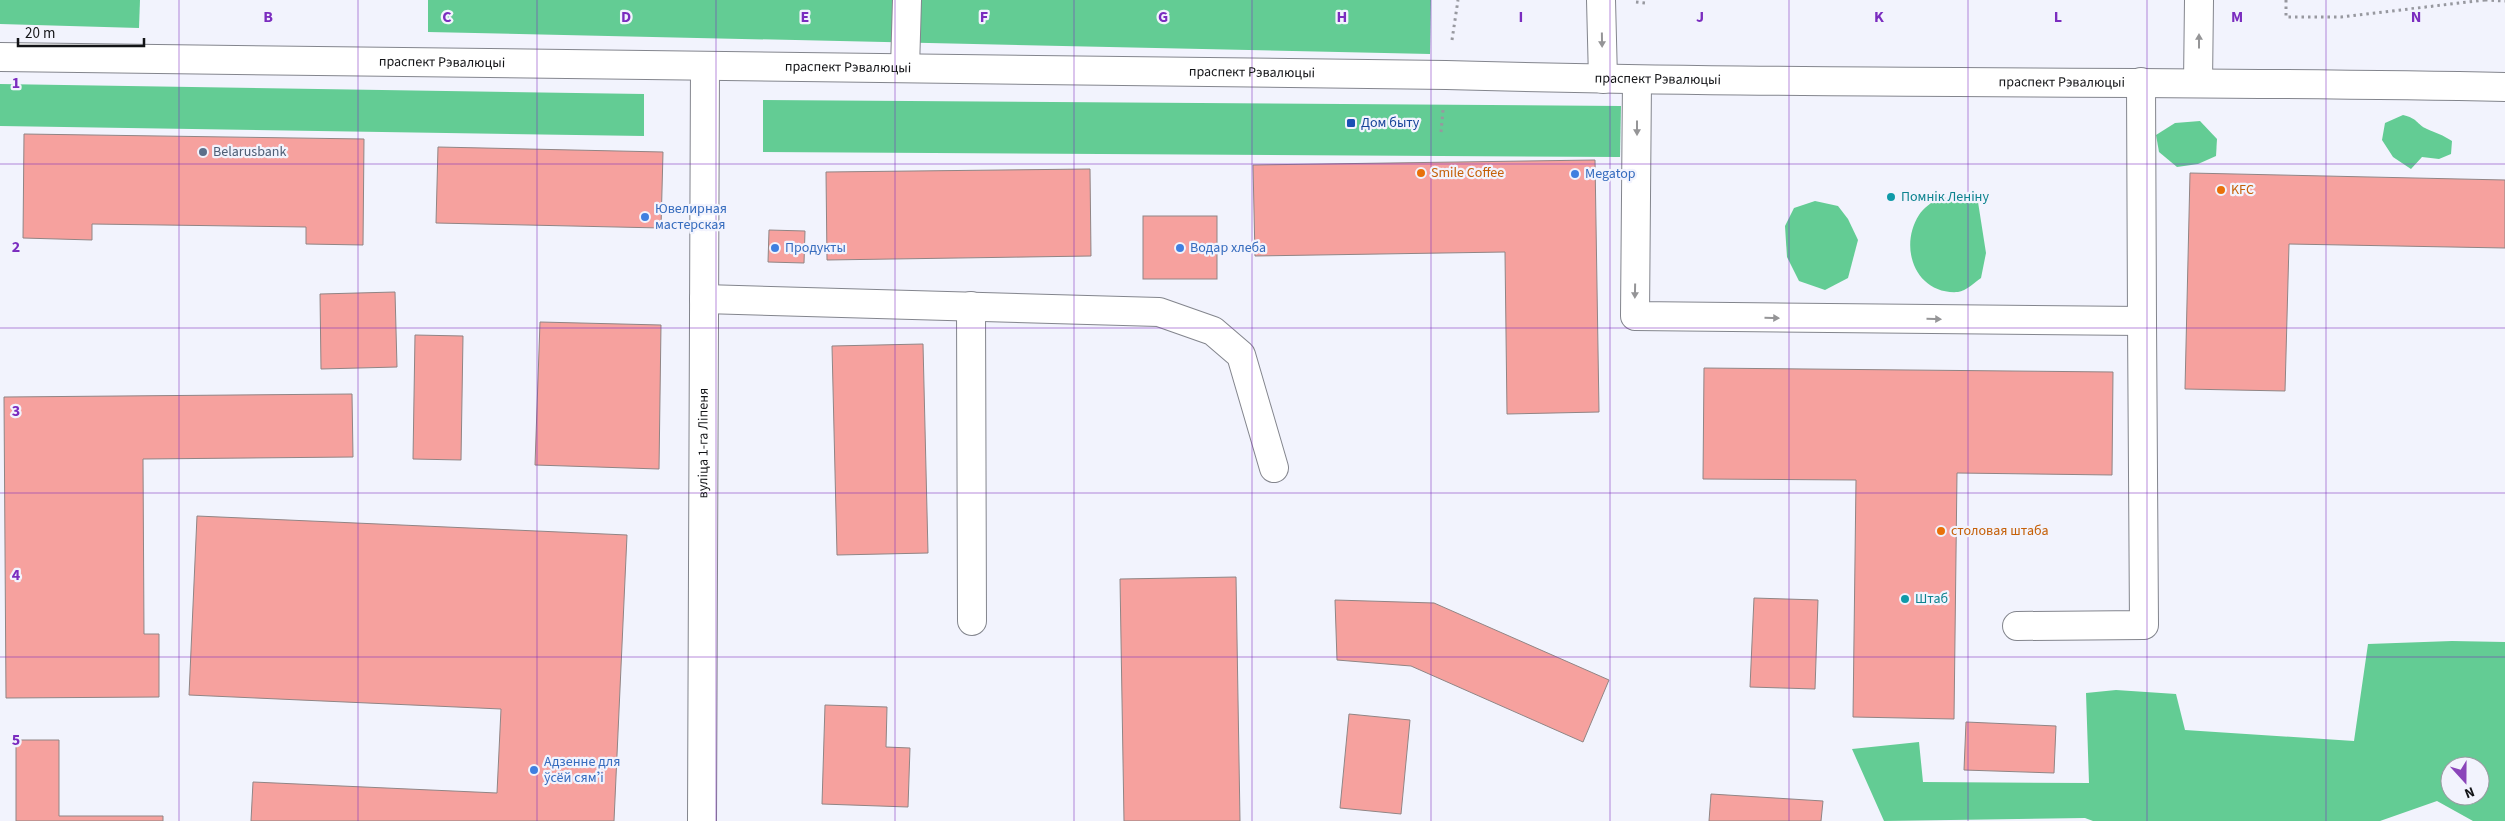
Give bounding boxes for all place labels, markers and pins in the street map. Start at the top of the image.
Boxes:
place label: Дом быту [1361,113,1420,133]
marker: Дом быту [1345,117,1357,129]
place label: Belarusbank [213,142,286,162]
marker: Belarusbank [197,146,209,158]
place label: Smile Coffee [1431,163,1504,183]
place label: Megatop [1585,164,1636,184]
marker: Smile Coffee [1415,167,1427,179]
marker: Megatop [1569,168,1581,180]
place label: KFC [2231,180,2254,200]
marker: KFC [2215,184,2227,196]
place label: Помнік Леніну [1901,187,1989,207]
marker: Помнік Леніну [1885,191,1897,203]
place label: Ювелирная мастерская [655,199,727,235]
marker: Ювелирная мастерская [639,211,651,223]
place label: Продукты [785,238,846,258]
place label: Водар хлеба [1190,238,1266,258]
marker: Продукты [769,242,781,254]
marker: Водар хлеба [1174,242,1186,254]
place label: столовая штаба [1951,521,2049,541]
marker: столовая штаба [1935,525,1947,537]
place label: Штаб [1915,589,1948,609]
marker: Штаб [1899,593,1911,605]
place label: Адзенне для ўсёй сямʼі [544,752,621,788]
marker: Адзенне для ўсёй сямʼі [528,764,540,776]

